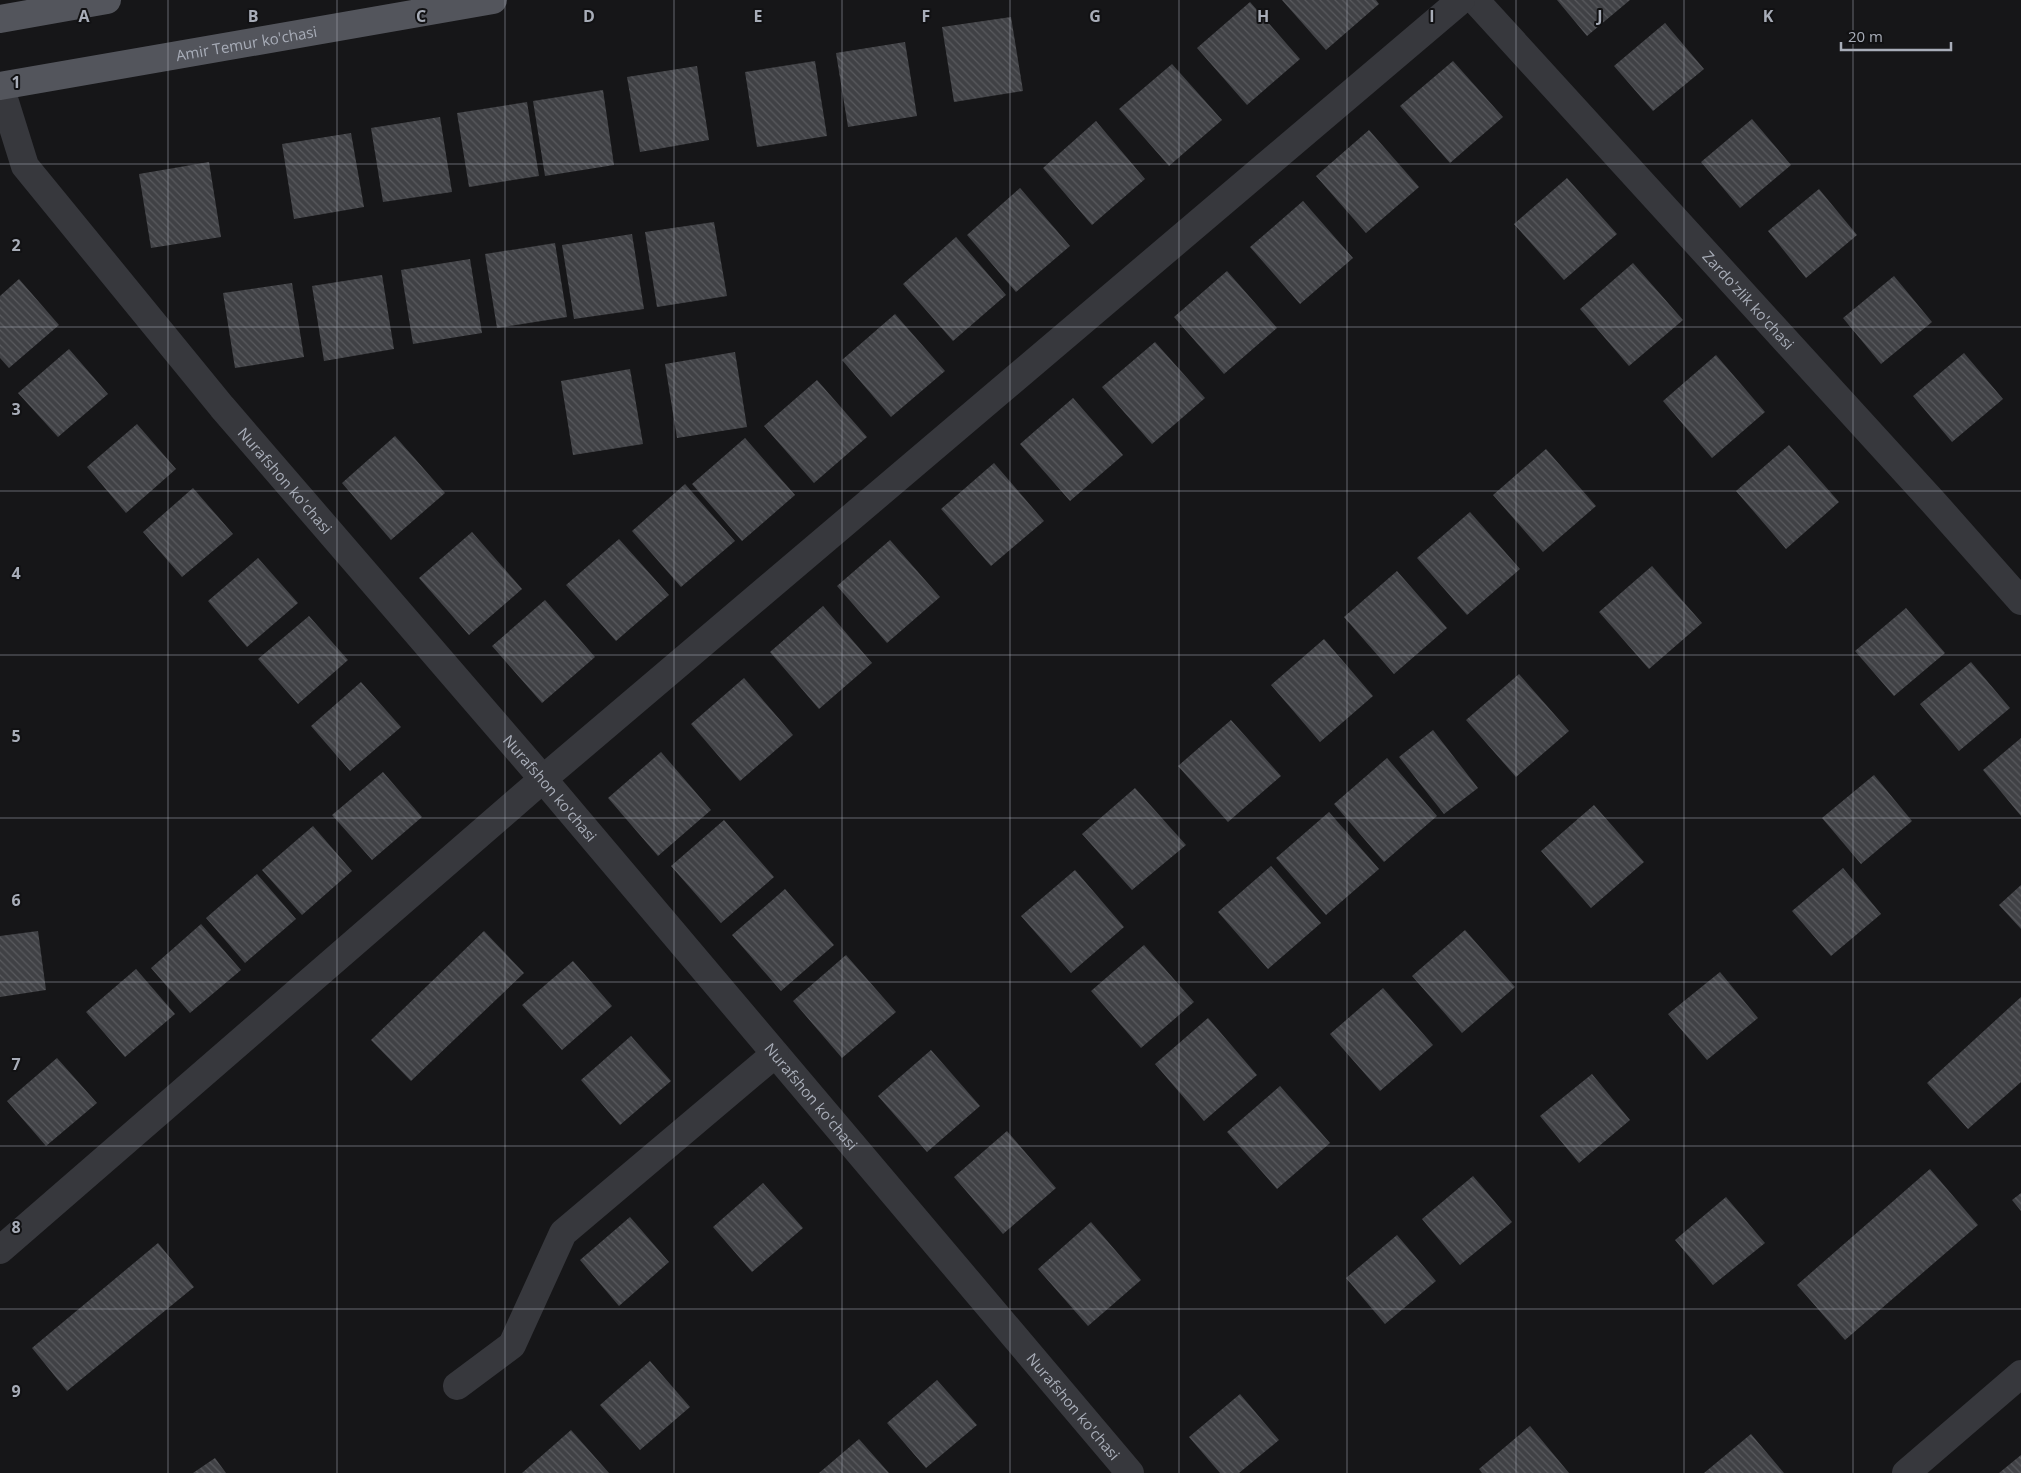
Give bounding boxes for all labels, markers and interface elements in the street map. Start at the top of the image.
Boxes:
text: A [78,5,90,27]
text: B [248,5,258,27]
text: C [416,5,426,27]
text: D [583,5,595,27]
text: E [754,5,763,27]
text: F [922,5,930,27]
text: G [1089,5,1101,27]
text: H [1257,5,1269,27]
text: I [1429,5,1435,27]
text: J [1595,5,1603,27]
text: K [1763,5,1774,27]
scale bar [1841,20,1951,52]
street label: Amir Temur ko'chasi [174,21,318,65]
text: 20 m [1848,26,1883,46]
text: 1 [11,71,21,93]
text: 2 [11,234,21,256]
street label: Zardo'zlik ko'chasi [1699,246,1799,353]
text: 3 [11,398,21,420]
street label: Nurafshon ko'chasi [234,423,337,538]
text: 4 [11,562,21,584]
text: 5 [11,725,21,747]
street label: Nurafshon ko'chasi [499,730,602,846]
text: 6 [11,889,21,911]
street label: Nurafshon ko'chasi [760,1039,862,1154]
text: 7 [11,1053,21,1075]
text: 8 [11,1216,21,1238]
street label: Nurafshon ko'chasi [1023,1348,1125,1464]
text: 9 [11,1380,21,1402]

